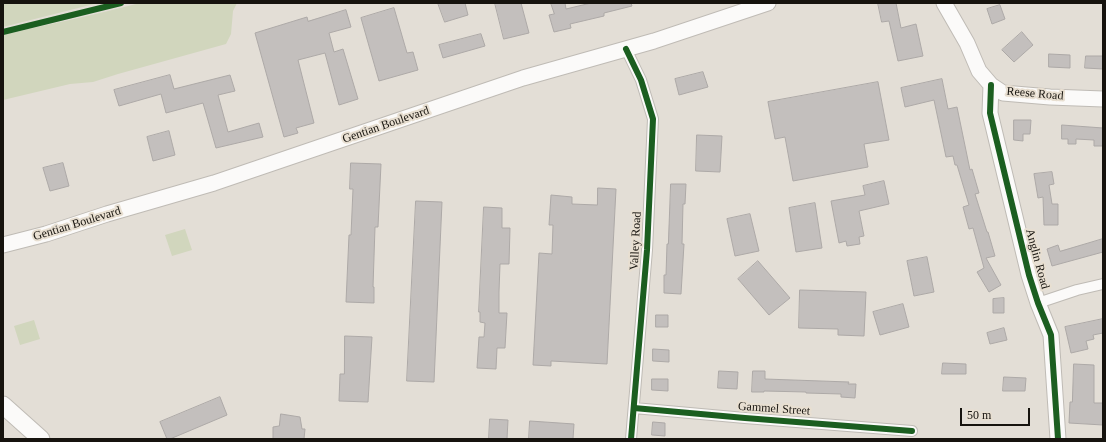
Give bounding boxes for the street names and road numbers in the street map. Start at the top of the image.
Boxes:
street label: Reese Road [1006,84,1064,104]
street label: Gentian Boulevard [341,103,431,147]
street label: Gentian Boulevard [31,204,123,244]
street label: Valley Road [627,211,645,271]
street label: Anglin Road [1022,227,1052,291]
street label: Gammel Street [737,399,811,419]

